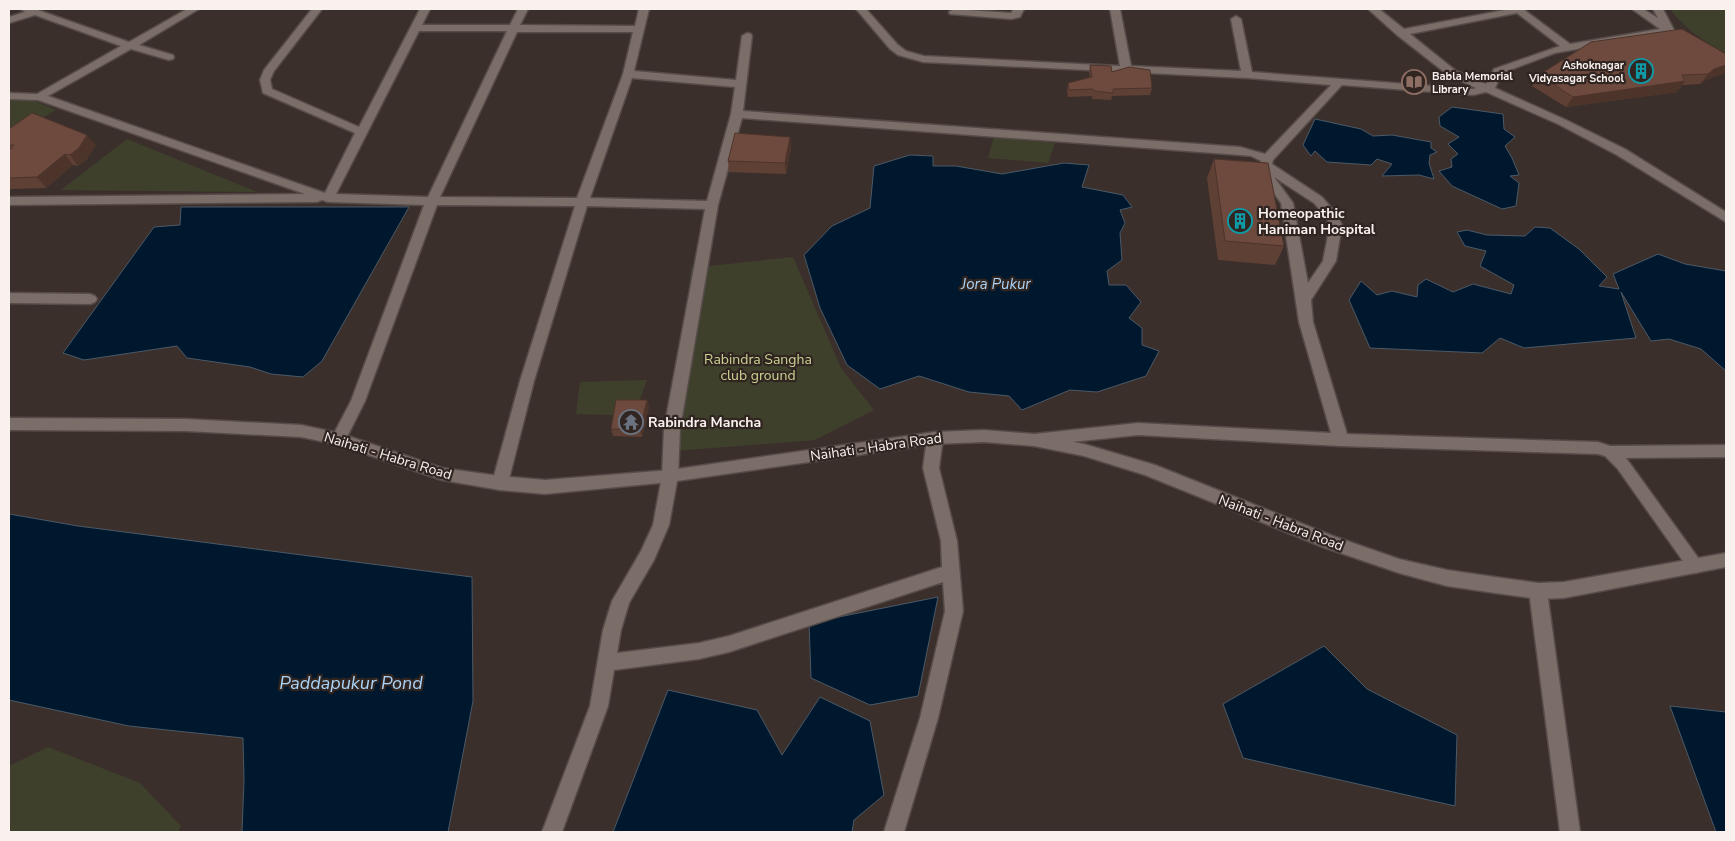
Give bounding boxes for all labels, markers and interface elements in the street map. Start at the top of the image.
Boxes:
place label: Ashoknagar Vidyasagar School [1528,58,1625,86]
building icon: Ashoknagar Vidyasagar School [1628,58,1654,84]
library icon: Babla Memorial Library [1401,69,1427,95]
place label: Babla Memorial Library [1432,69,1513,97]
place label: Homeopathic Haniman Hospital [1258,204,1376,239]
building icon: Homeopathic Haniman Hospital [1227,208,1253,234]
water label: Jora Pukur [960,274,1031,294]
park label: Rabindra Sangha club ground [704,350,812,385]
temple icon: Rabindra Mancha [618,409,644,435]
place label: Rabindra Mancha [648,413,761,432]
street label: Naihati - Habra Road [322,428,454,484]
street label: Naihati - Habra Road [809,428,943,466]
street label: Naihati - Habra Road [1216,490,1346,556]
water label: Paddapukur Pond [279,671,423,695]

